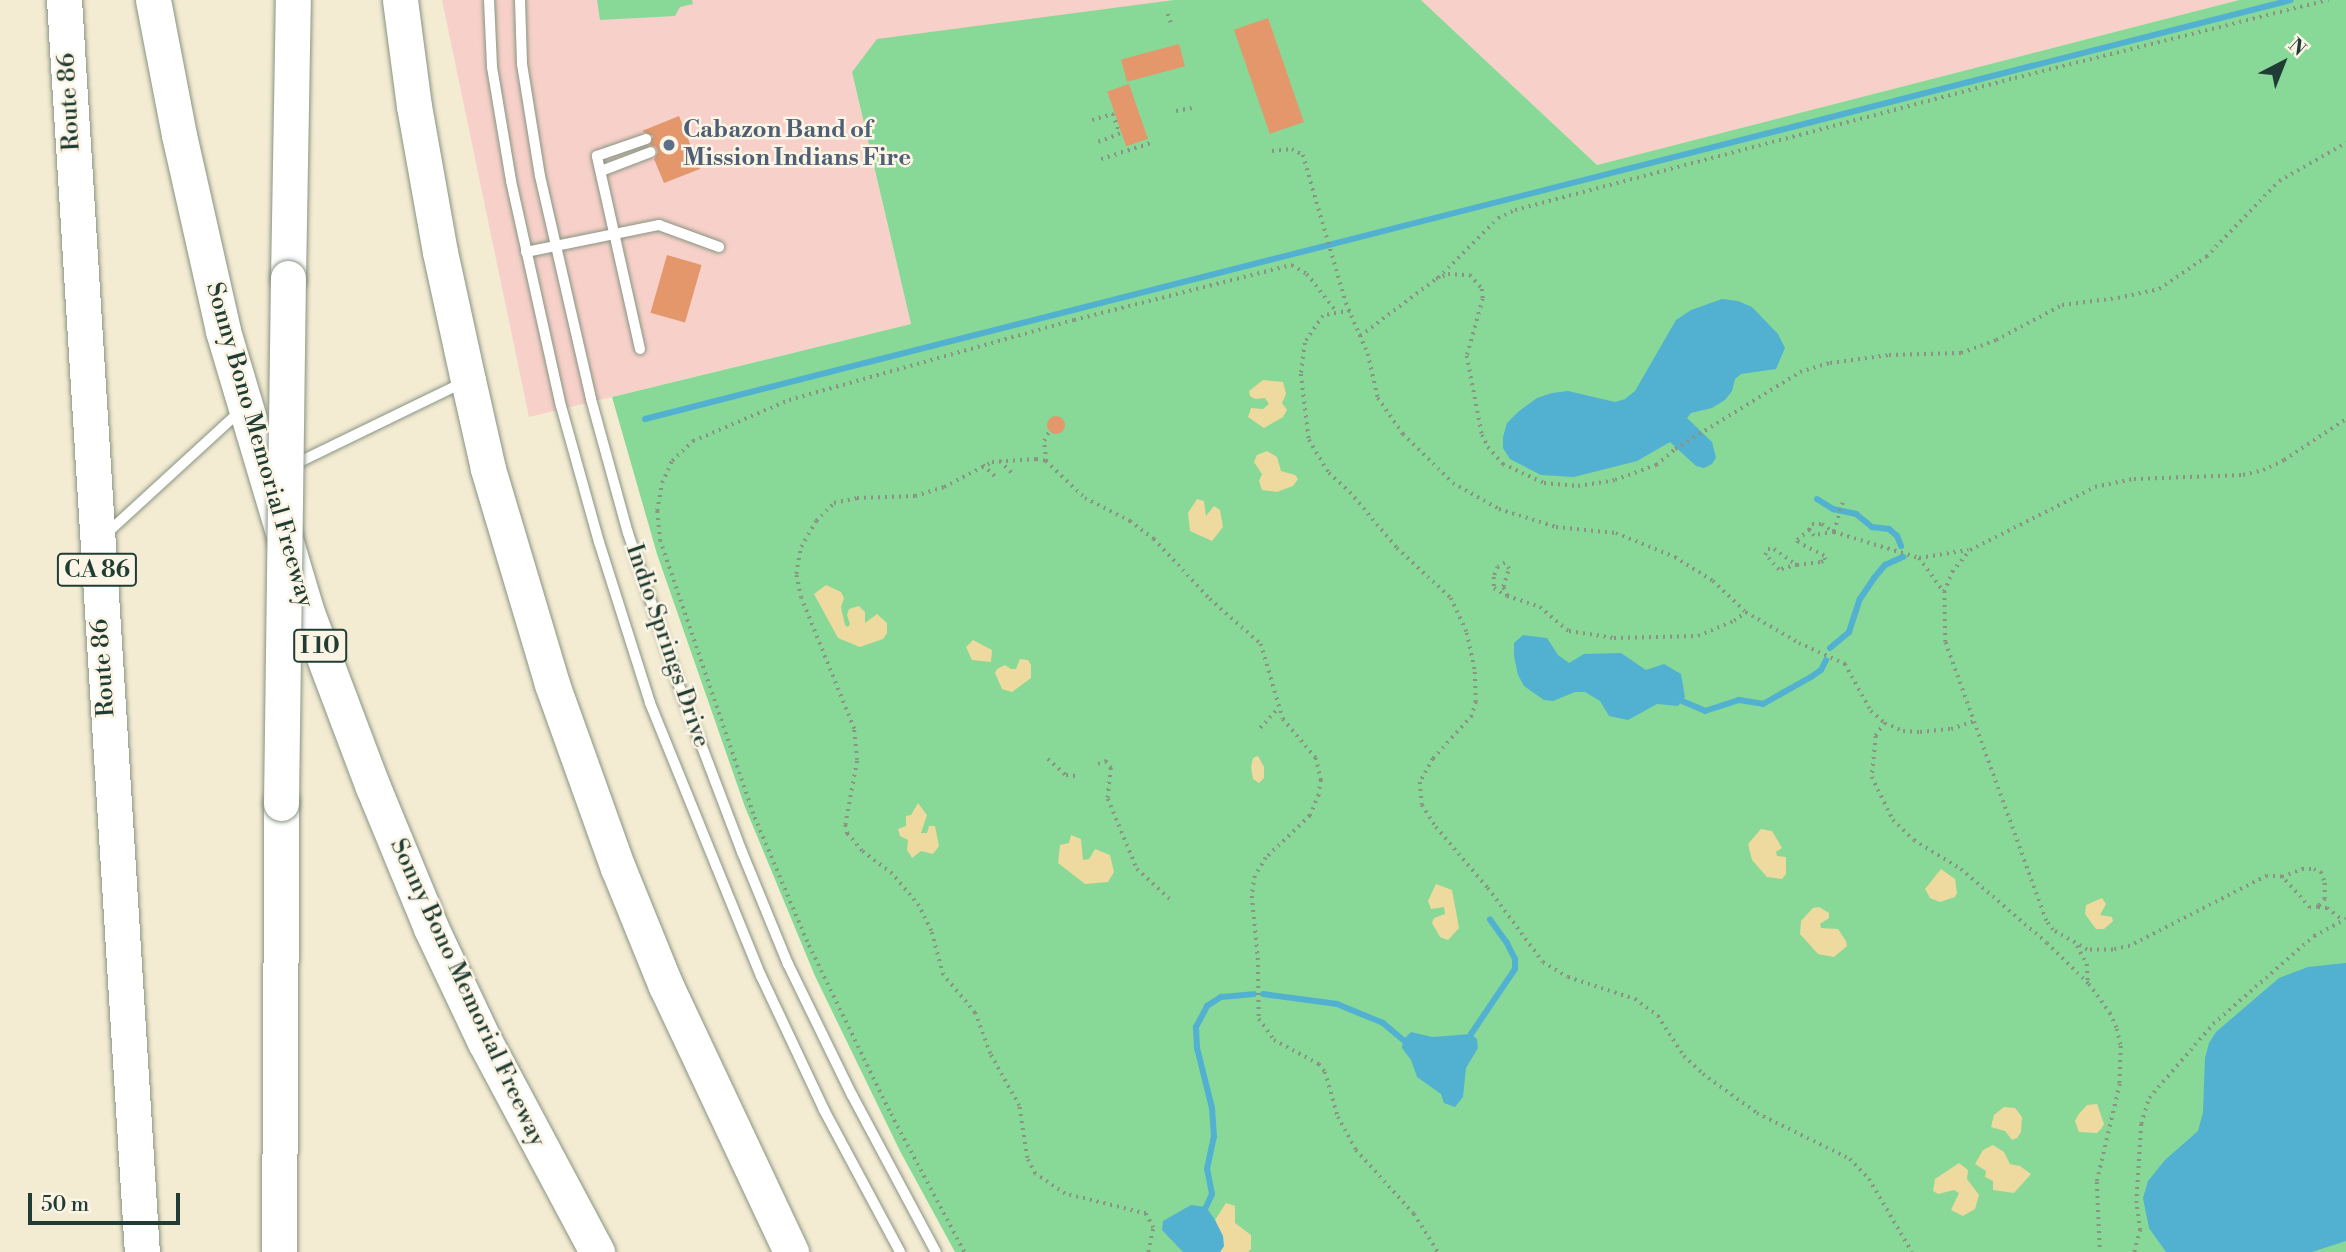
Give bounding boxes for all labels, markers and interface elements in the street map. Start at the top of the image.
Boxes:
north arrow [2248,28,2318,98]
text: N [2283,33,2311,61]
street label: Route 86 [53,52,87,152]
place label: Cabazon Band of Mission Indians Fire [683,117,911,173]
marker: Cabazon Band of Mission Indians Fire [661,137,677,153]
street label: Sonny Bono Memorial Freeway [199,279,319,611]
street label: Indio Springs Drive [619,541,715,751]
road number: CA 86 [57,550,137,590]
street label: Route 86 [86,618,122,718]
road number: I 10 [292,626,348,666]
street label: Sonny Bono Memorial Freeway [383,834,551,1152]
scale bar [32,1178,184,1222]
text: 50 m [41,1192,89,1218]

